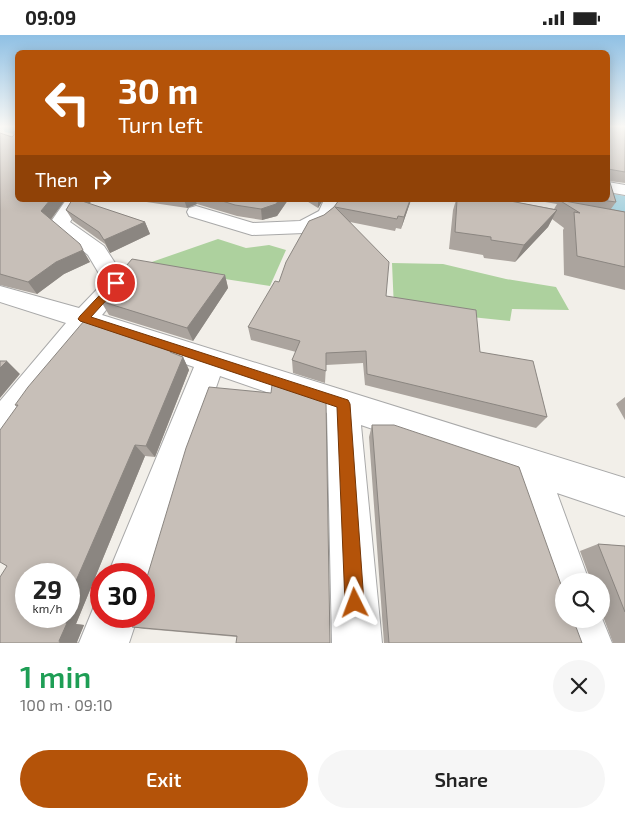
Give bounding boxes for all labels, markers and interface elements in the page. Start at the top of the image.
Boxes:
text: 09:09 [25,6,76,29]
text: 30 m [118,69,198,111]
icon: left [35,70,100,135]
text: Turn left [118,111,203,137]
icon: right [88,165,116,193]
text: Then [35,168,78,191]
pin [95,262,137,304]
icon: arrive [102,269,130,297]
speed limit sign: 30 [90,563,155,628]
map controls [555,573,610,628]
button: search [555,573,610,628]
text: 29 [33,574,62,604]
position arrow [328,576,380,628]
text: km/h [33,601,62,615]
text: 1 min [20,658,91,694]
button: close [553,660,605,712]
text: 100 m · 09:10 [20,695,113,714]
button: Exit [20,750,308,808]
button: Share [318,750,605,808]

